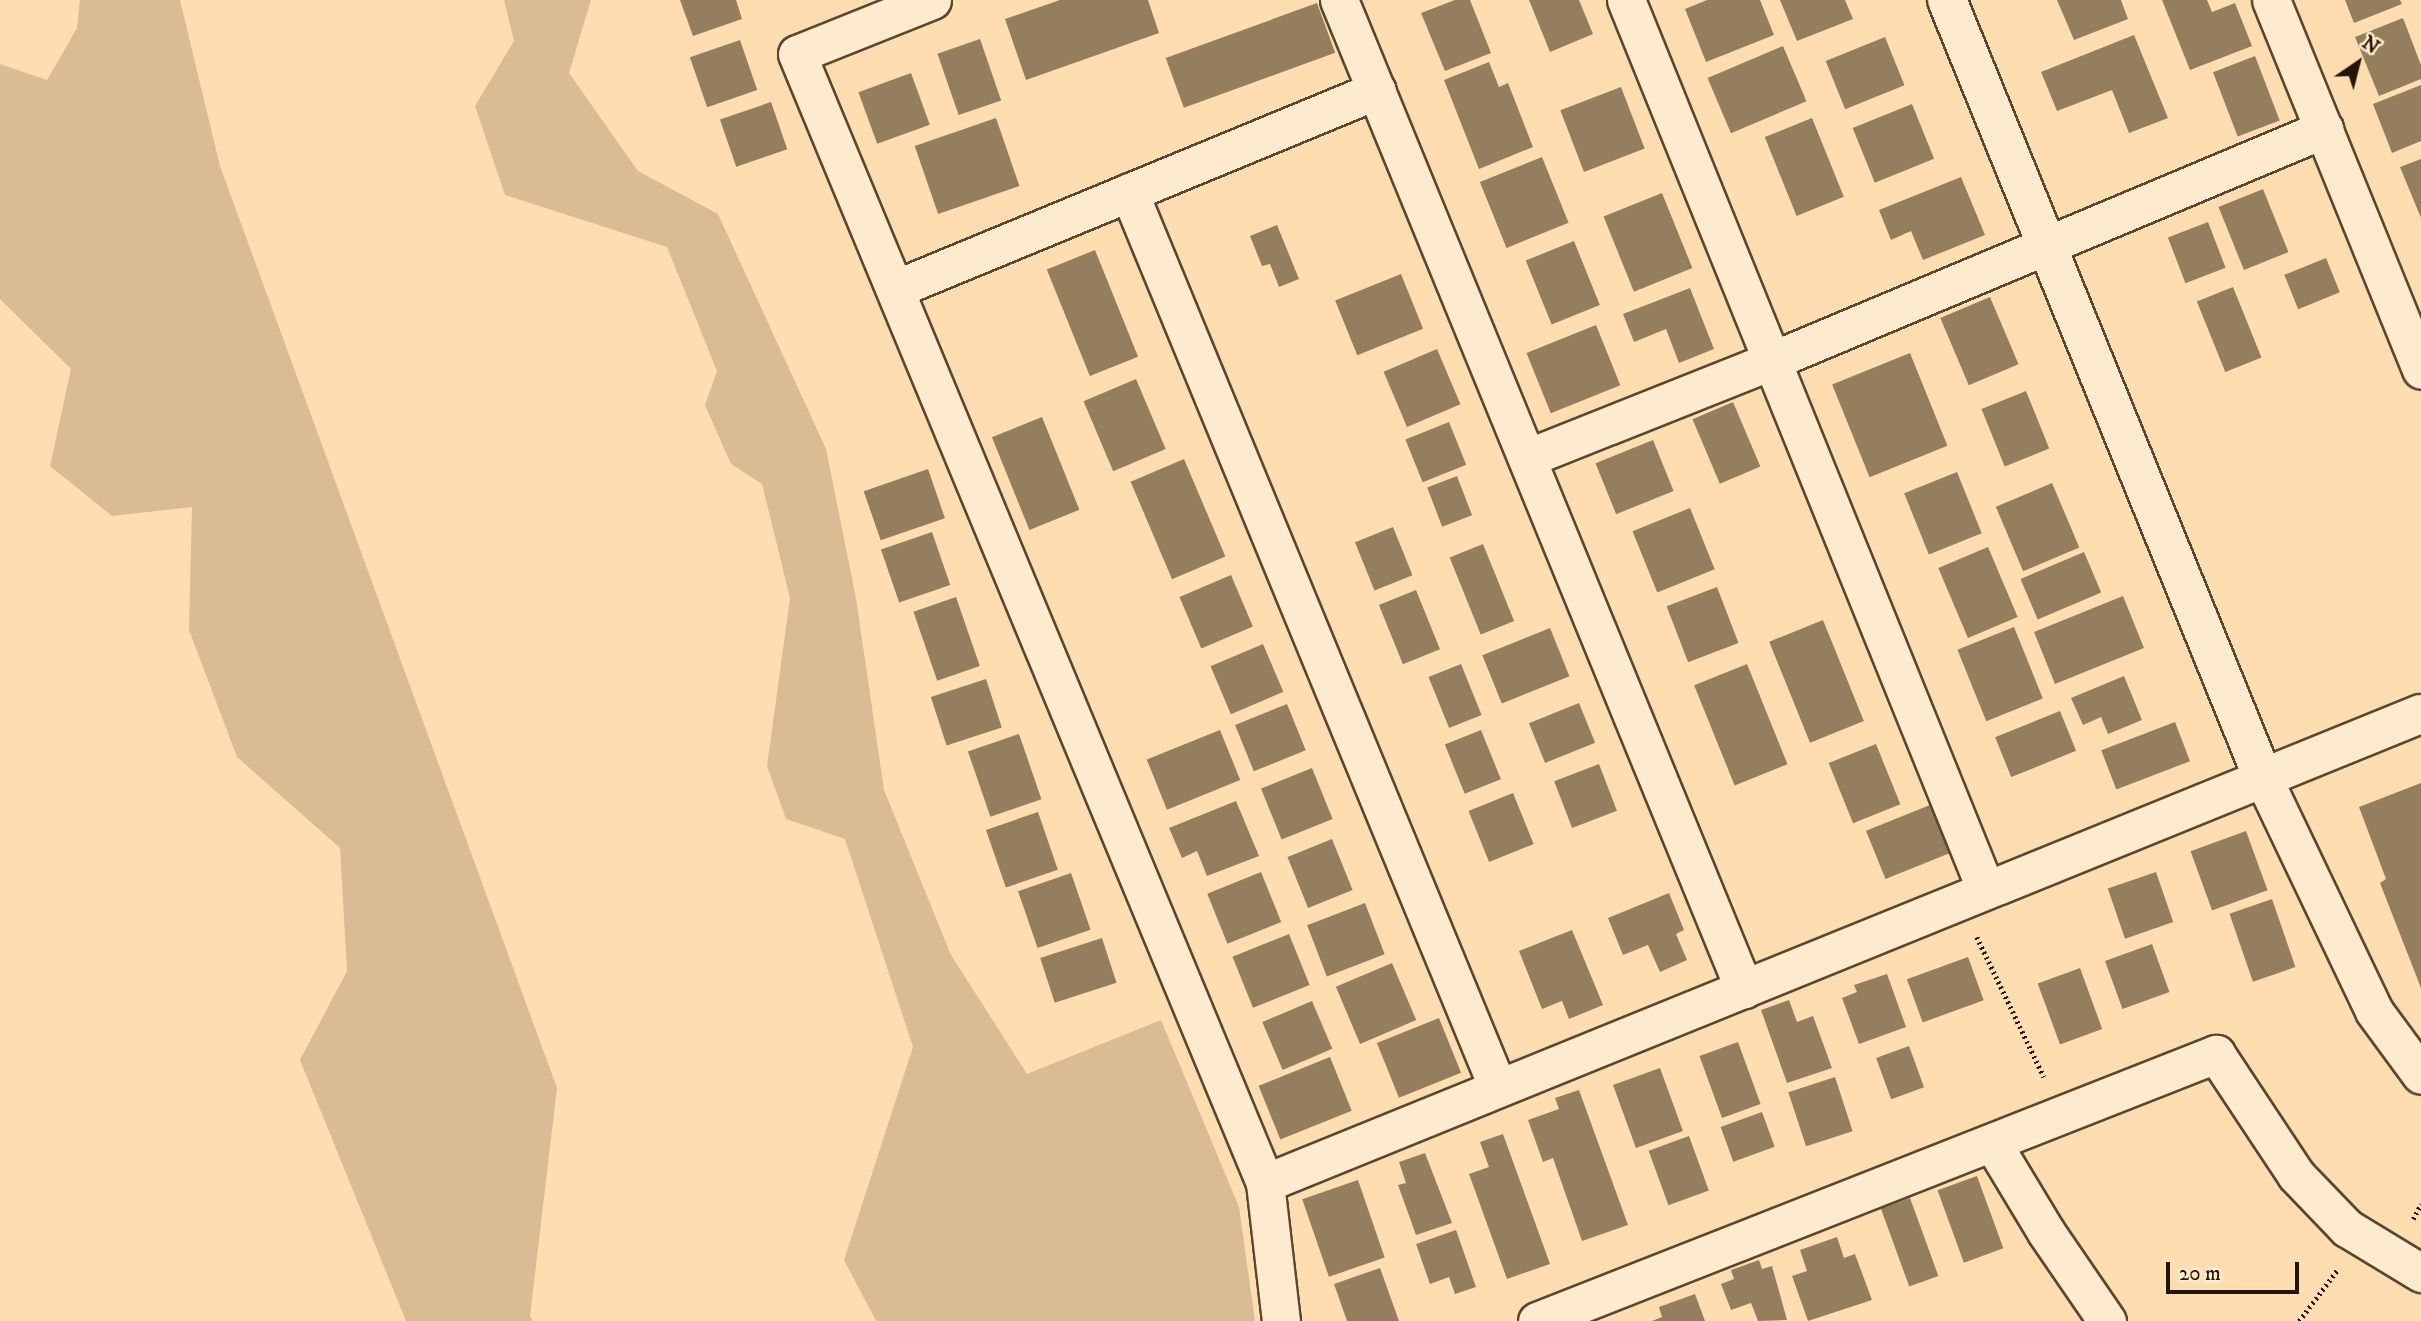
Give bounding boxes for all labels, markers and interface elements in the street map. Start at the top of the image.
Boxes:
north arrow [2323,28,2393,98]
text: N [2357,31,2383,59]
scale bar [2169,1248,2302,1292]
text: 20 m [2179,1261,2221,1287]

